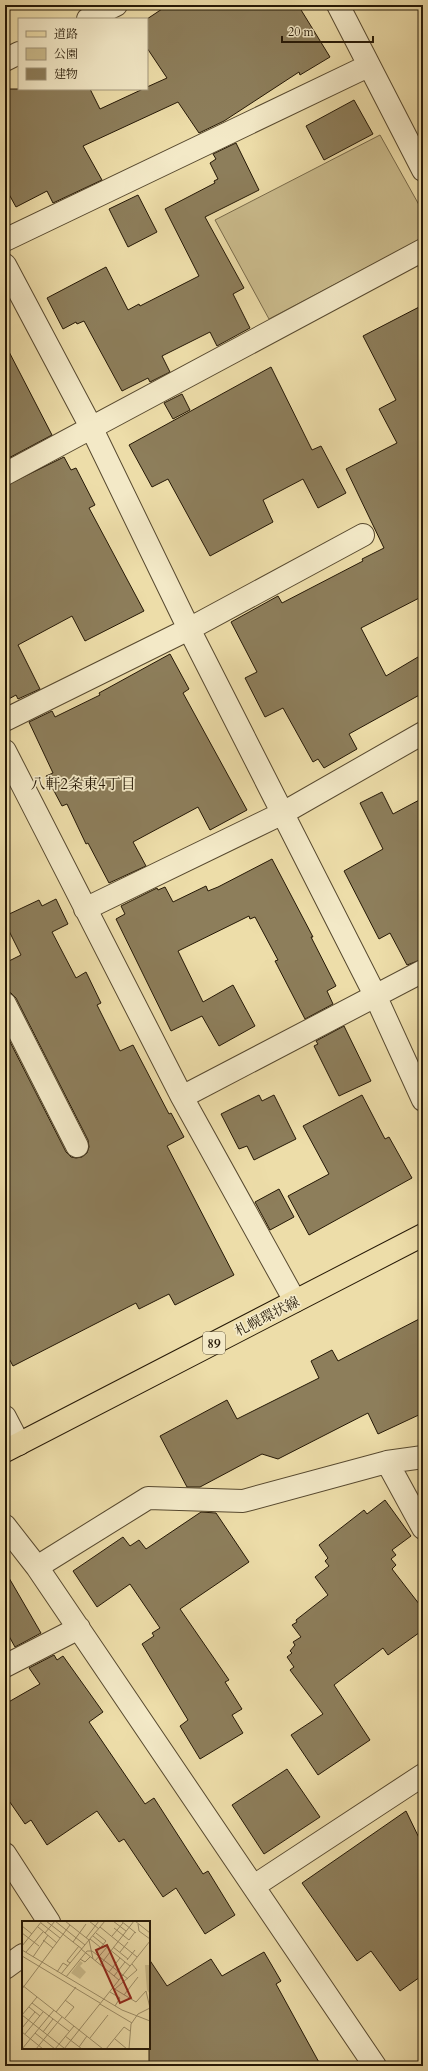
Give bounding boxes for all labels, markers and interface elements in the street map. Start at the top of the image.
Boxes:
legend [18,18,148,90]
scale bar [282,18,373,44]
text: 20 m [288,24,315,40]
text: 道路 [54,26,78,42]
text: 公園 [54,46,78,62]
text: 建物 [54,66,78,82]
district label: 八軒2条東4丁目 [30,774,136,794]
street label: 札幌環状線 [232,1292,303,1341]
road number: 89 [203,1332,225,1354]
inset map [22,1921,150,2049]

